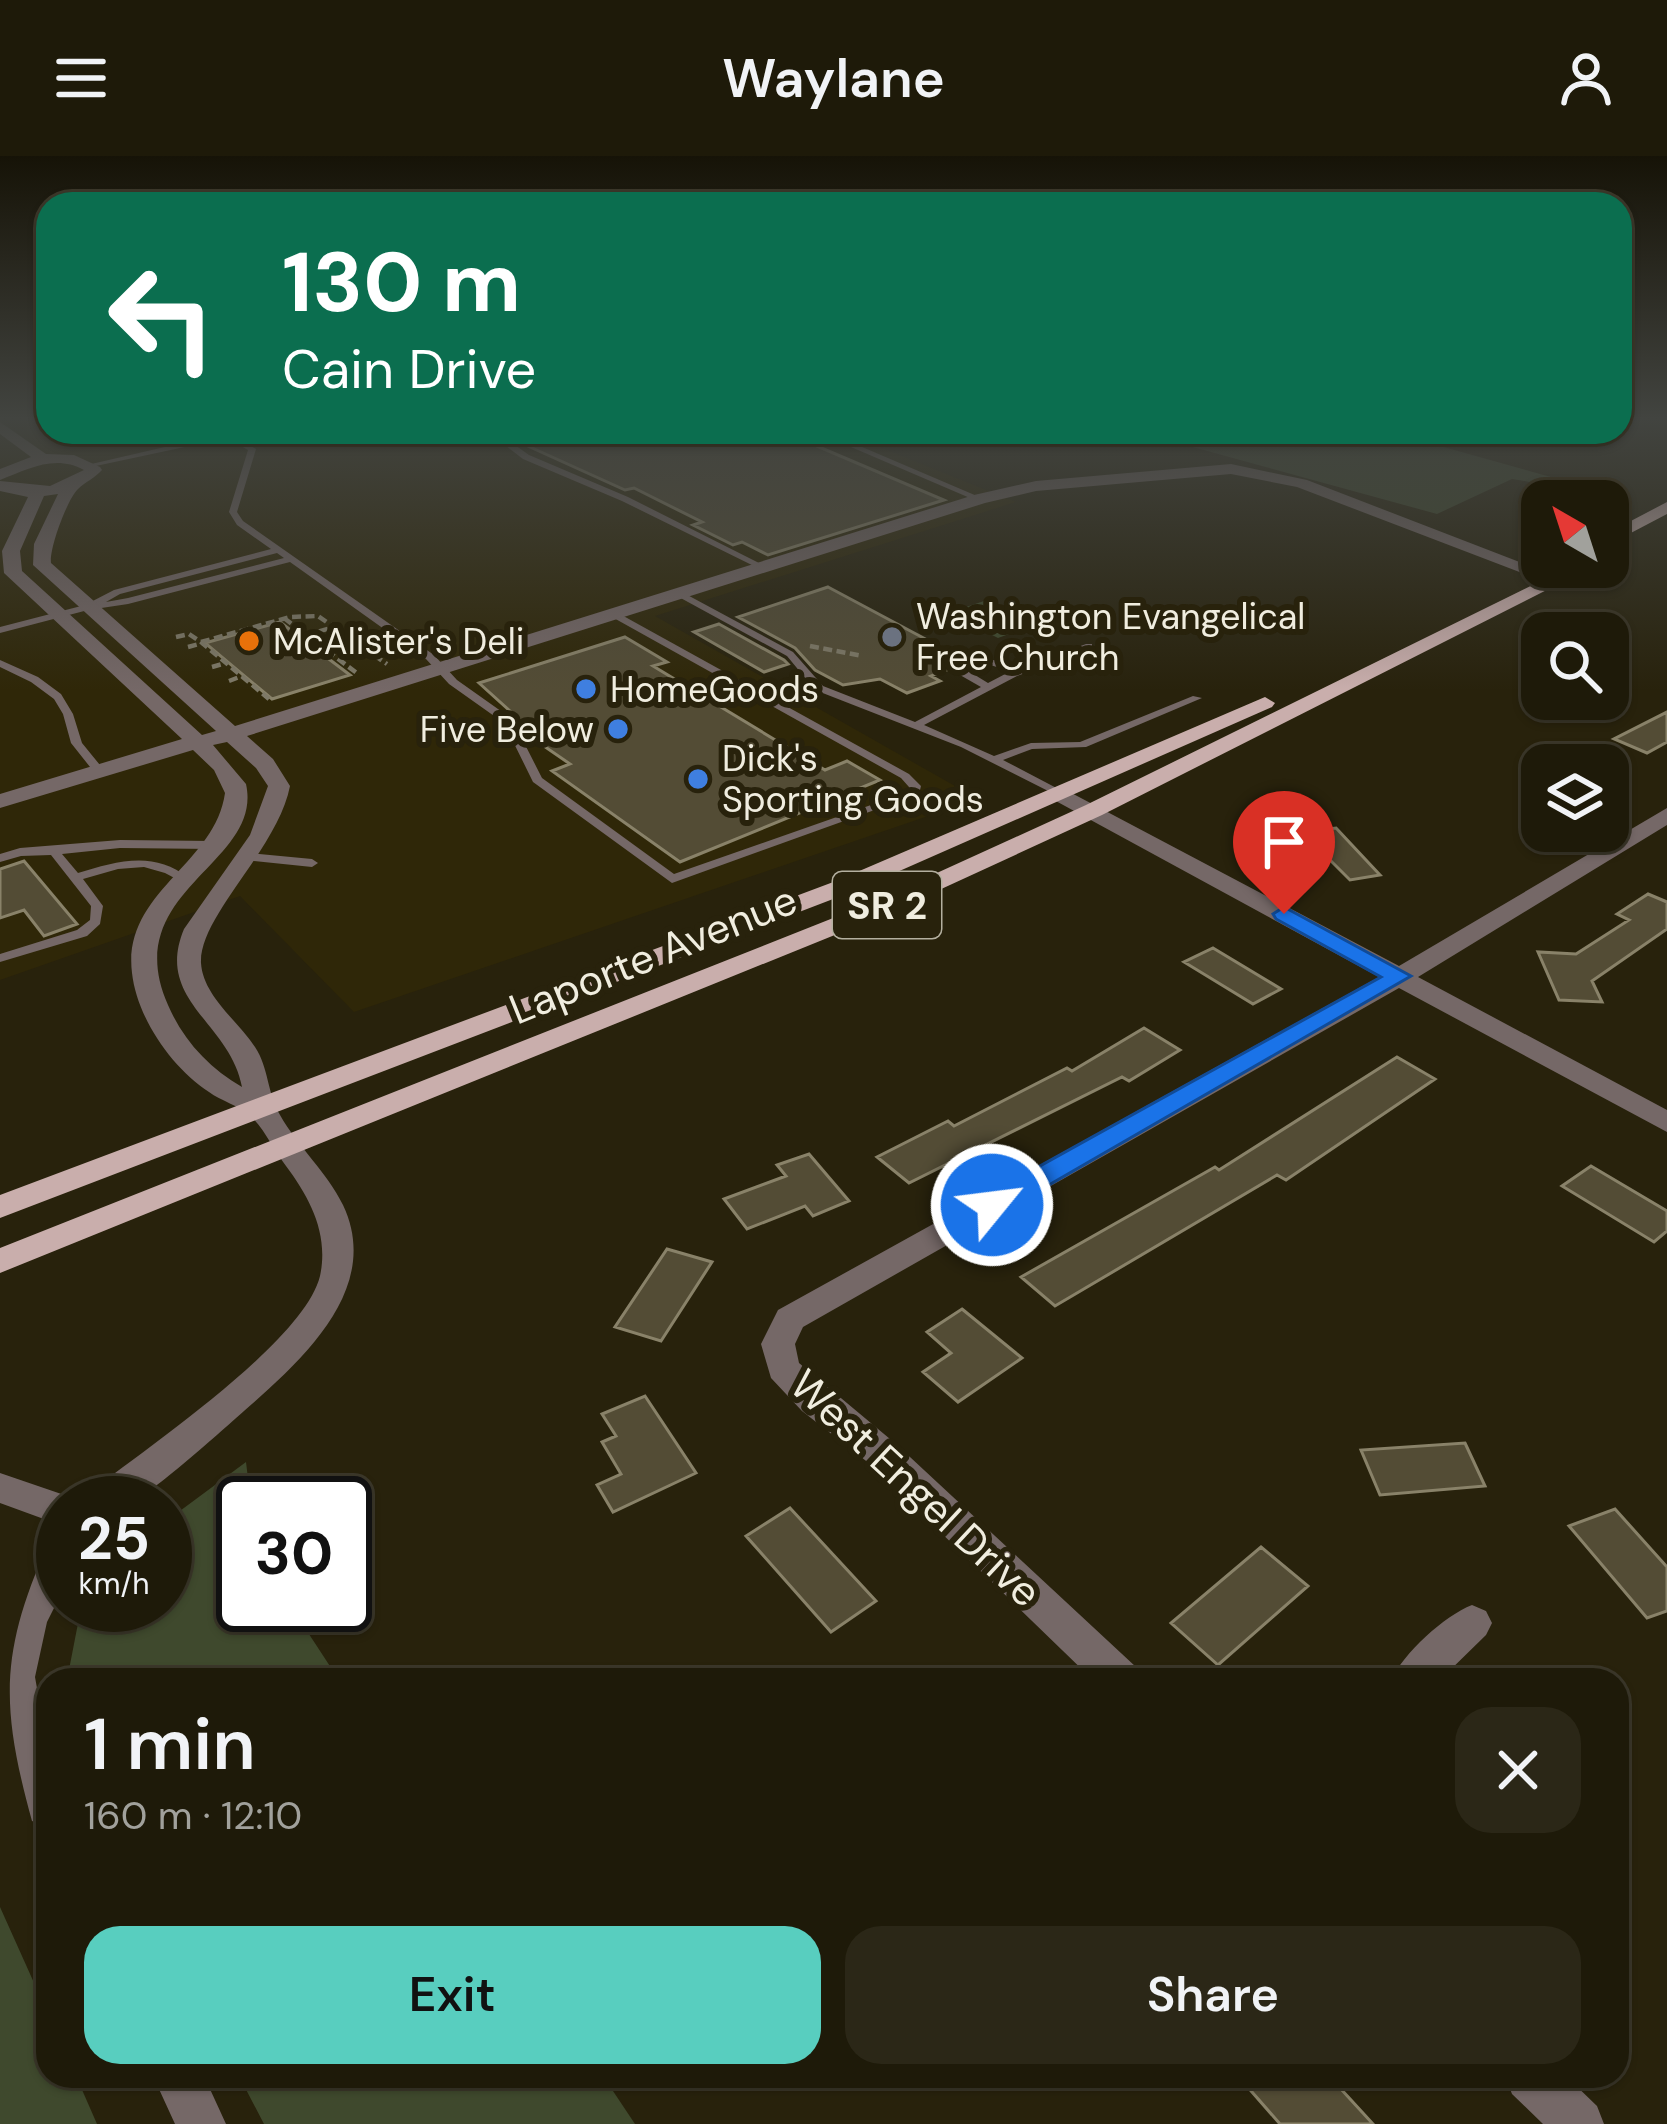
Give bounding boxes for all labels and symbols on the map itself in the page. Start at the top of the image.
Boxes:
north arrow [1521,480,1629,588]
place label: Washington Evangelical Free Church [916,593,1305,681]
place label: McAlister's Deli [273,618,524,665]
marker: Washington Evangelical Free Church [879,624,905,650]
marker: McAlister's Deli [236,628,262,654]
place label: HomeGoods [610,666,819,713]
marker: HomeGoods [573,676,599,702]
place label: Five Below [420,706,594,753]
marker: Five Below [605,716,631,742]
place label: Dick's Sporting Goods [722,735,984,823]
marker: Dick's Sporting Goods [685,766,711,792]
pin [1233,791,1335,914]
street label: Laporte Avenue [501,872,805,1037]
road number: SR 2 [833,872,941,938]
position arrow [929,1142,1055,1268]
street label: West Engel Drive [778,1358,1053,1619]
speed limit sign: 30 [216,1476,372,1632]

